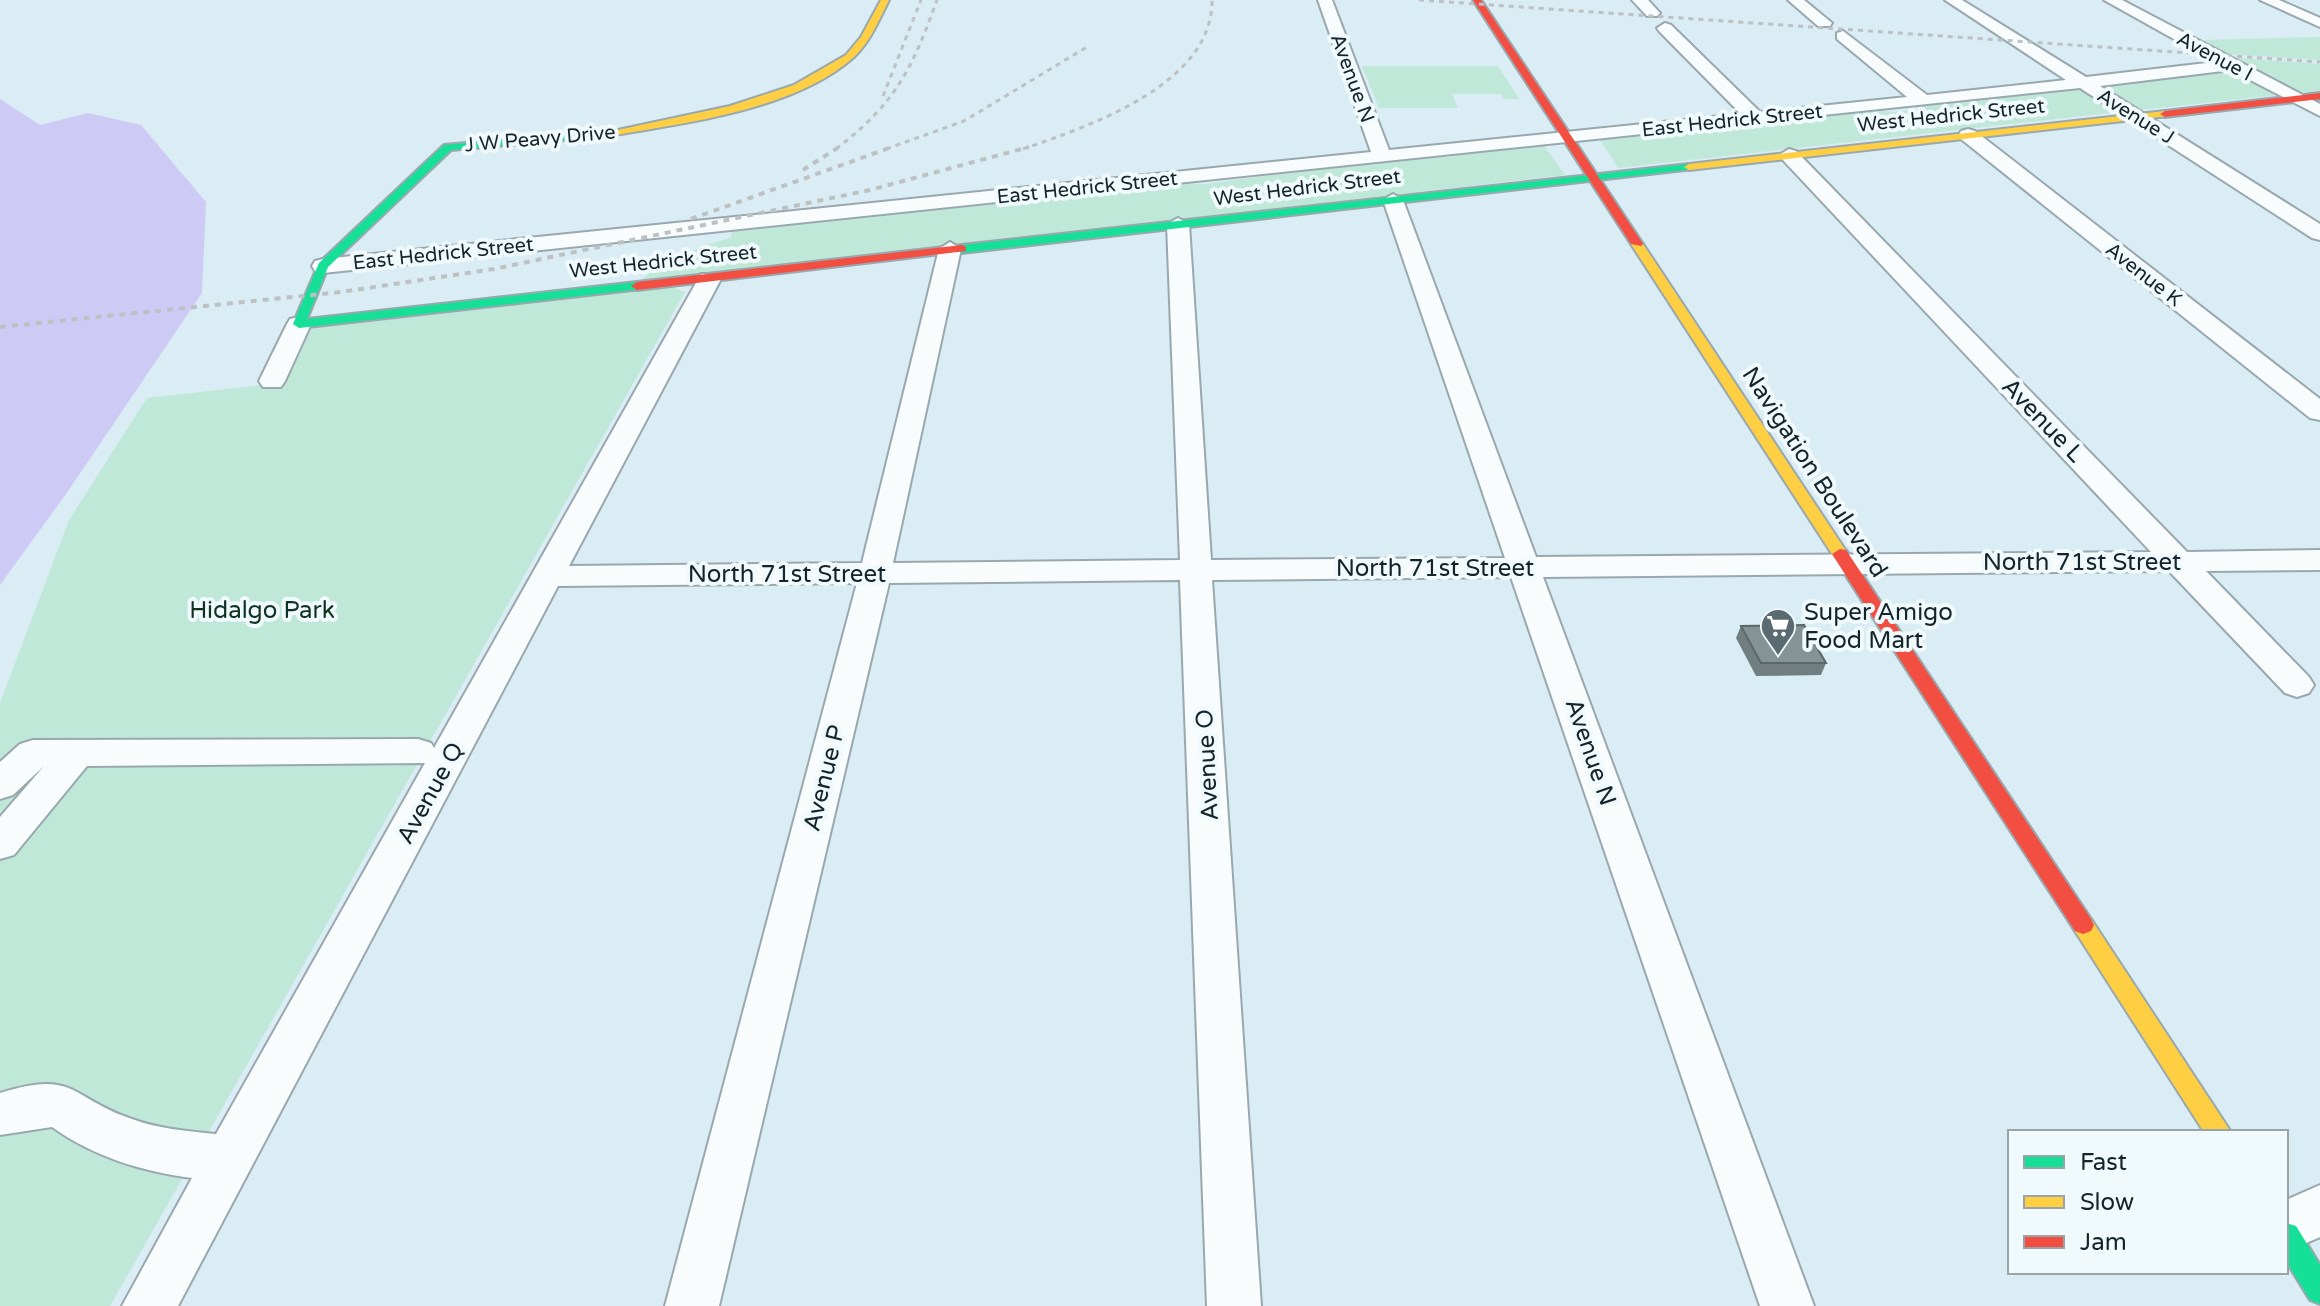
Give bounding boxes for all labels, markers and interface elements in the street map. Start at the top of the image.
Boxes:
street label: Avenue I [2172,27,2257,87]
street label: Avenue N [1325,31,1379,126]
street label: Avenue J [2093,84,2178,150]
street label: West Hedrick Street [1856,94,2046,138]
street label: East Hedrick Street [1641,100,1824,142]
street label: J W Peavy Drive [464,120,616,158]
street label: West Hedrick Street [1212,165,1402,211]
street label: East Hedrick Street [996,167,1179,209]
street label: East Hedrick Street [352,233,535,275]
street label: Avenue K [2100,238,2186,312]
street label: West Hedrick Street [568,240,758,284]
street label: Navigation Boulevard [1736,361,1894,583]
street label: Avenue L [1995,372,2090,469]
street label: North 71st Street [1983,548,2181,577]
street label: North 71st Street [1336,554,1534,583]
street label: North 71st Street [688,560,886,589]
park label: Hidalgo Park [189,596,335,625]
place label: Super Amigo Food Mart [1804,598,1953,655]
supermarket icon: Super Amigo Food Mart [1759,607,1797,657]
street label: Avenue N [1559,695,1622,810]
street label: Avenue O [1190,708,1225,821]
street label: Avenue P [797,722,852,834]
street label: Avenue Q [391,737,470,849]
legend [2008,1130,2288,1274]
text: Fast [2080,1148,2127,1177]
text: Slow [2080,1188,2134,1217]
text: Jam [2080,1228,2127,1257]

